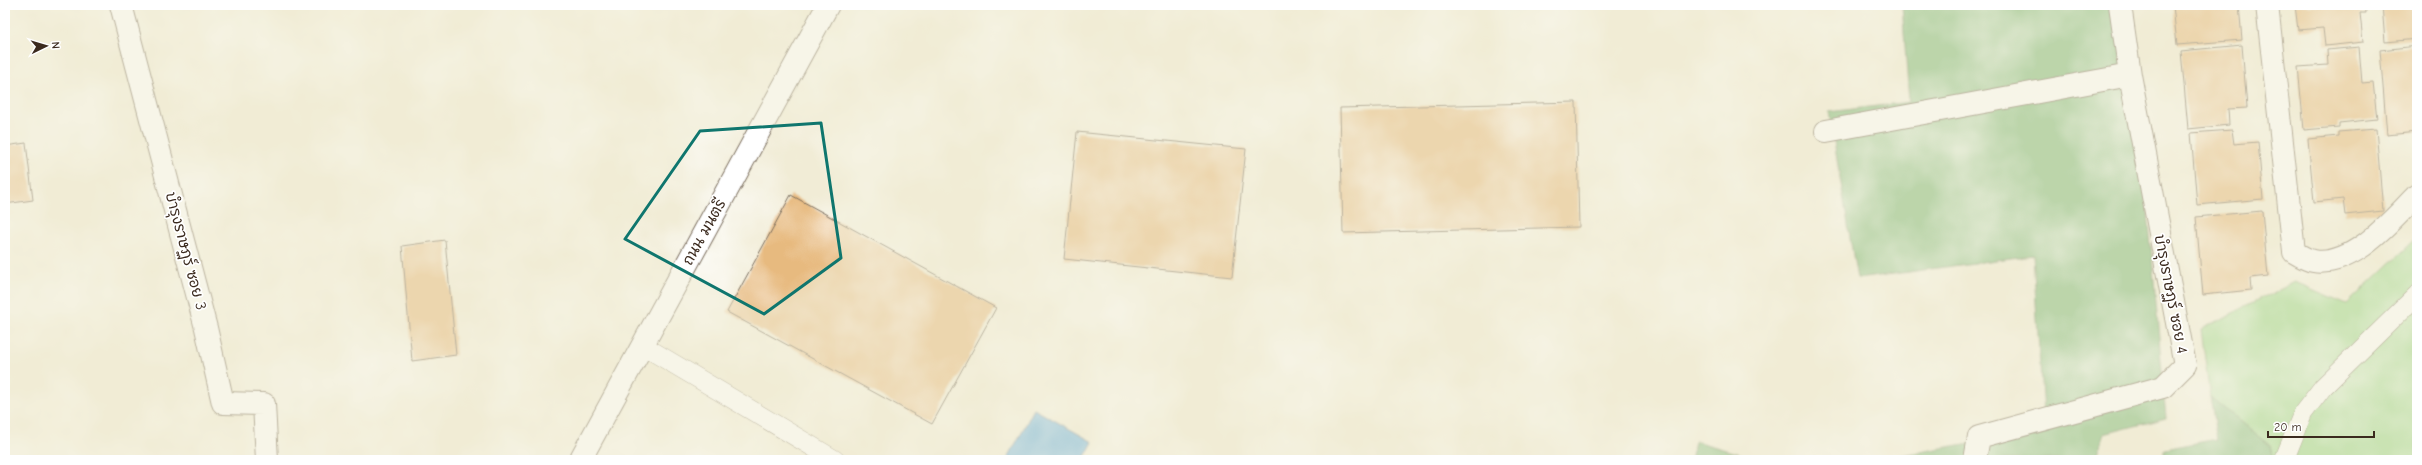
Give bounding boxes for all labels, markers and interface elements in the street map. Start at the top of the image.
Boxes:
north arrow [26,26,66,66]
text: N [49,41,62,49]
street label: บำรุงราษฏร์ ซอย 3 [160,190,211,312]
street label: ถนน มนตรี [678,195,730,268]
street label: บำรุงราษฏร์ ซอย 4 [2149,233,2192,355]
scale bar [2268,413,2374,439]
text: 20 m [2274,420,2302,434]

